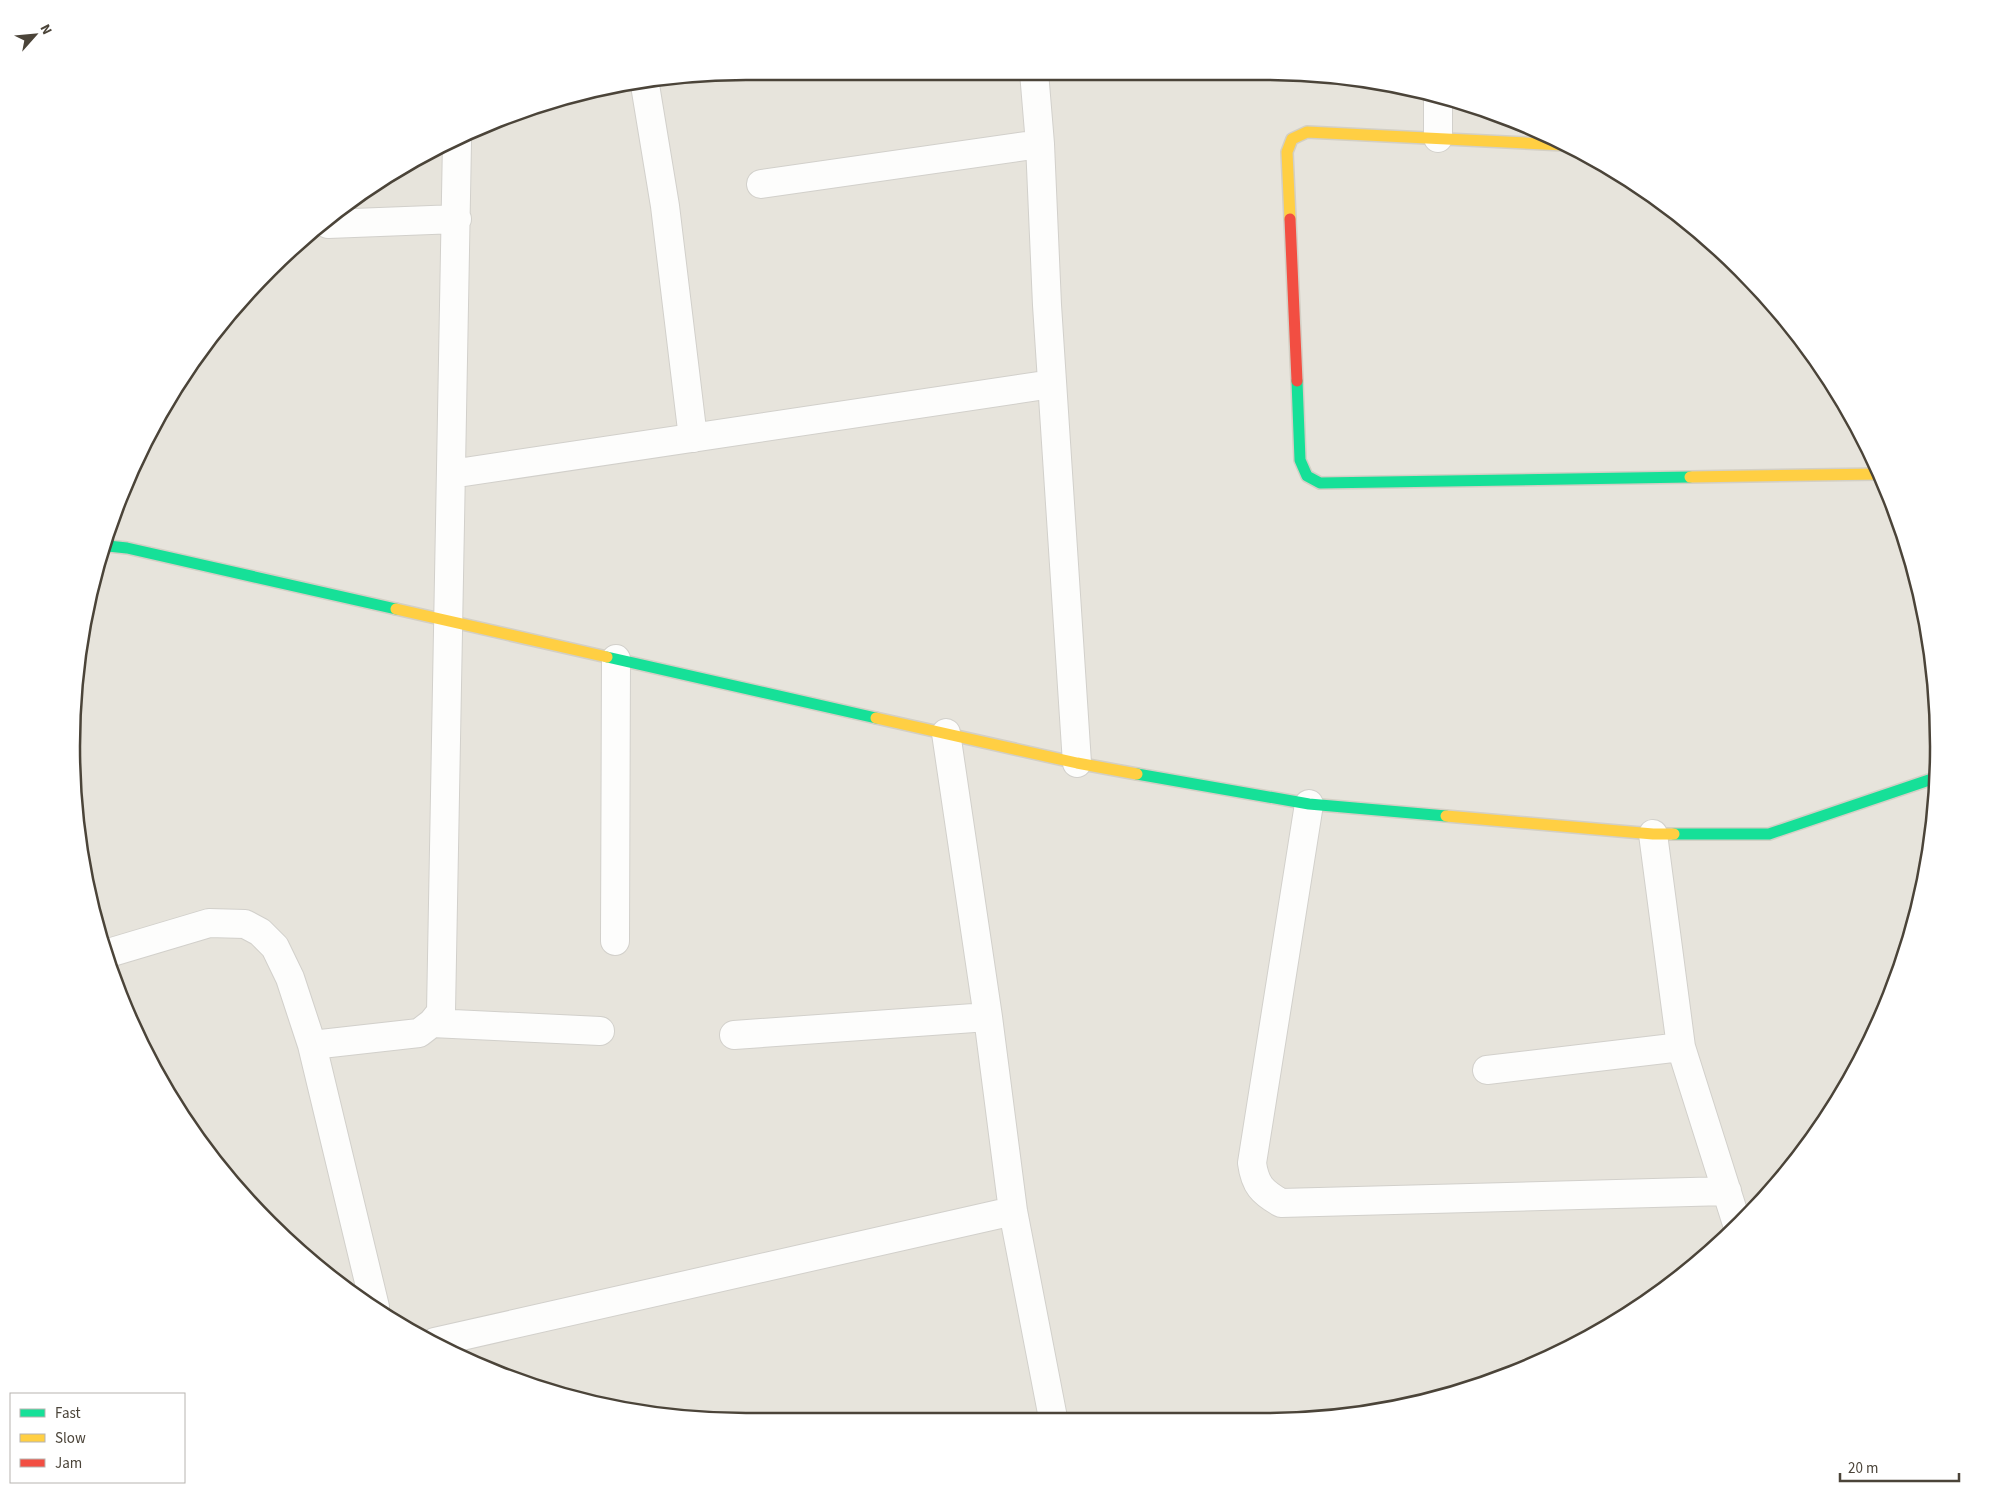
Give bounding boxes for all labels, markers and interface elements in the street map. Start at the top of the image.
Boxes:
north arrow [10,10,60,60]
text: N [35,21,57,38]
legend [10,1393,185,1483]
text: Fast [55,1403,81,1424]
text: Slow [55,1428,86,1449]
scale bar [1840,1450,1959,1482]
text: Jam [55,1453,82,1474]
text: 20 m [1848,1458,1878,1479]

